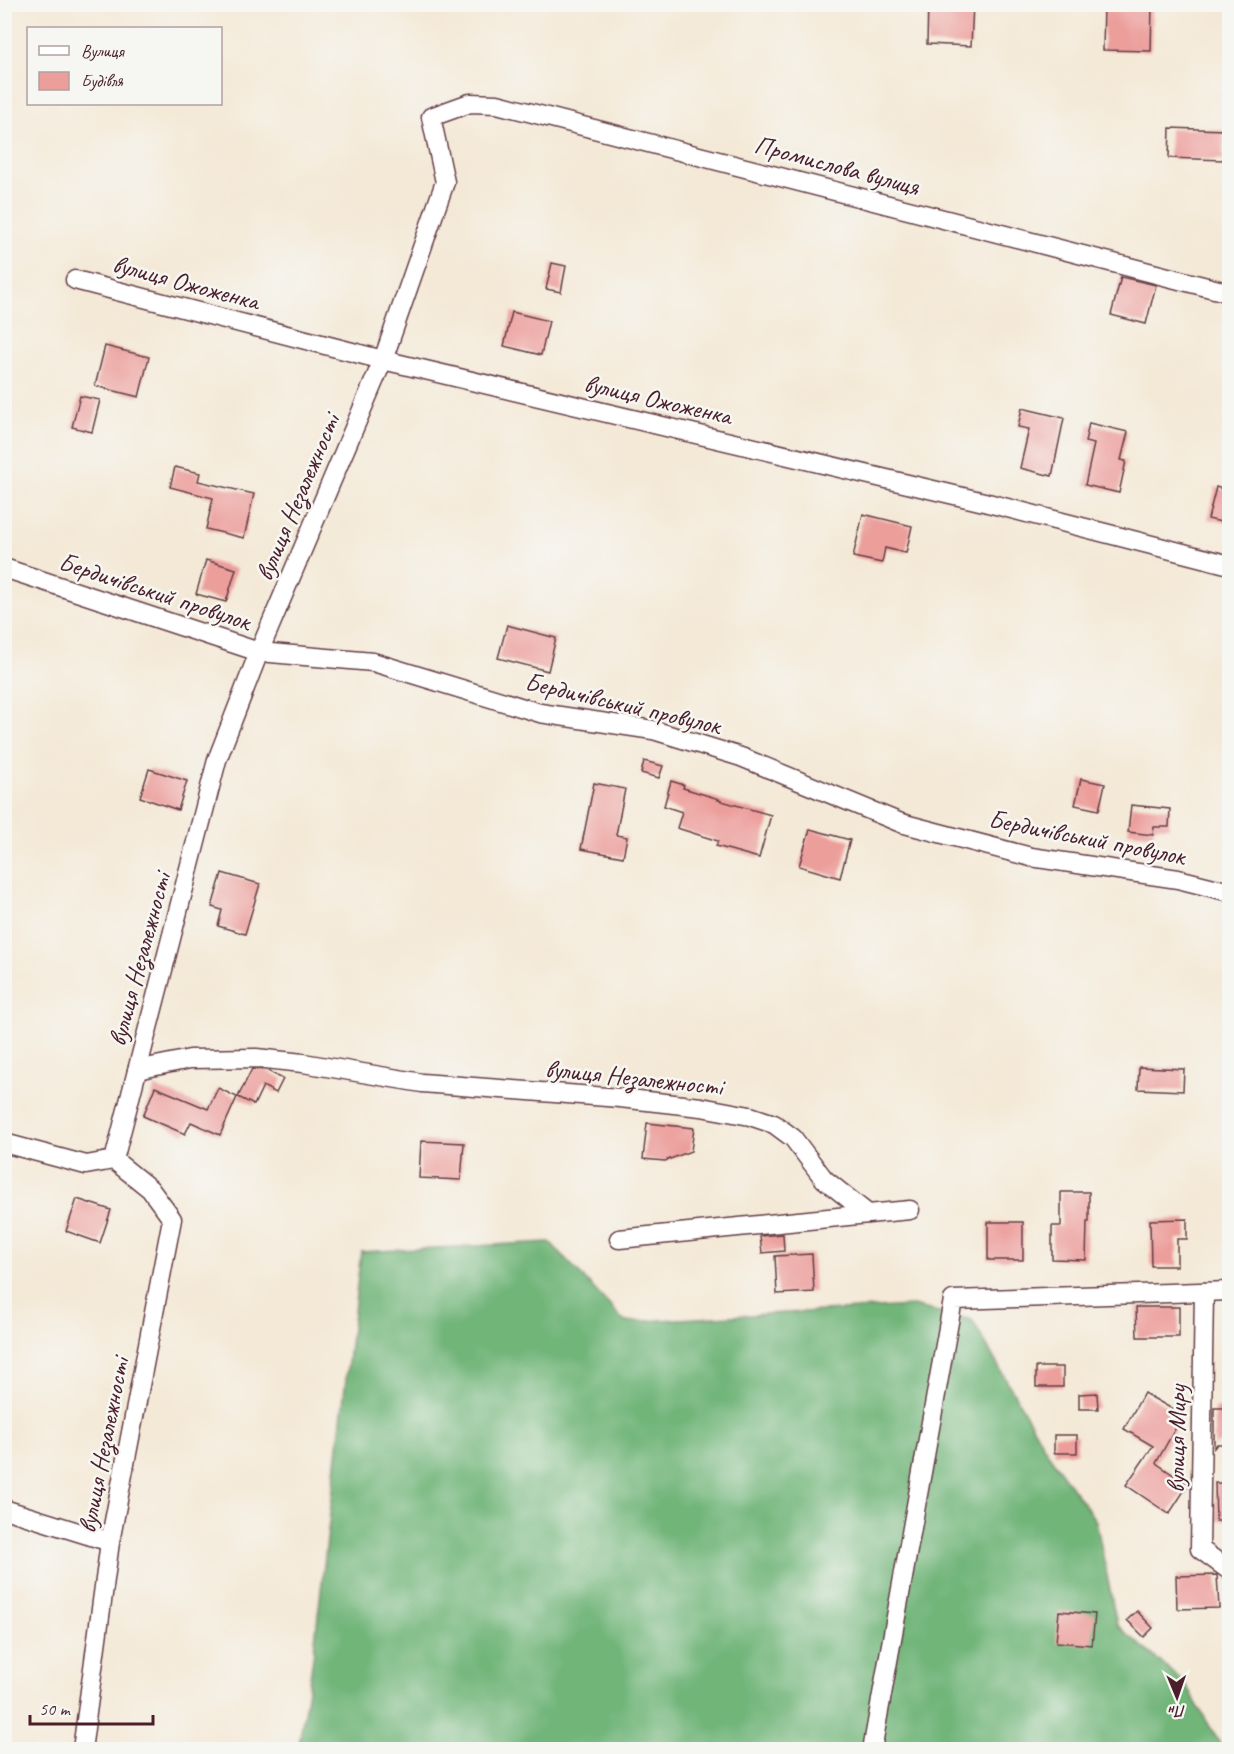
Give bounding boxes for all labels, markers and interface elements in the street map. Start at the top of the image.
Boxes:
legend [27,27,222,105]
text: Вулиця [81,40,125,62]
text: Будівля [81,70,124,92]
street label: Промислова вулиця [751,128,924,204]
street label: вулиця Ожоженка [109,247,265,318]
street label: вулиця Ожоженка [581,367,737,433]
street label: вулиця Незалежності [247,406,350,586]
street label: Бердичівський провулок [55,545,257,639]
street label: Бердичівський провулок [522,665,726,743]
street label: Бердичівський провулок [986,802,1190,873]
street label: вулиця Незалежності [100,866,180,1050]
street label: вулиця Незалежності [543,1052,727,1105]
street label: вулиця Незалежності [70,1351,138,1536]
street label: вулиця Миру [1159,1383,1194,1493]
north arrow [1147,1667,1207,1727]
scale bar [30,1688,153,1726]
text: 50 m [39,1698,72,1720]
text: Пн [1168,1701,1186,1721]

